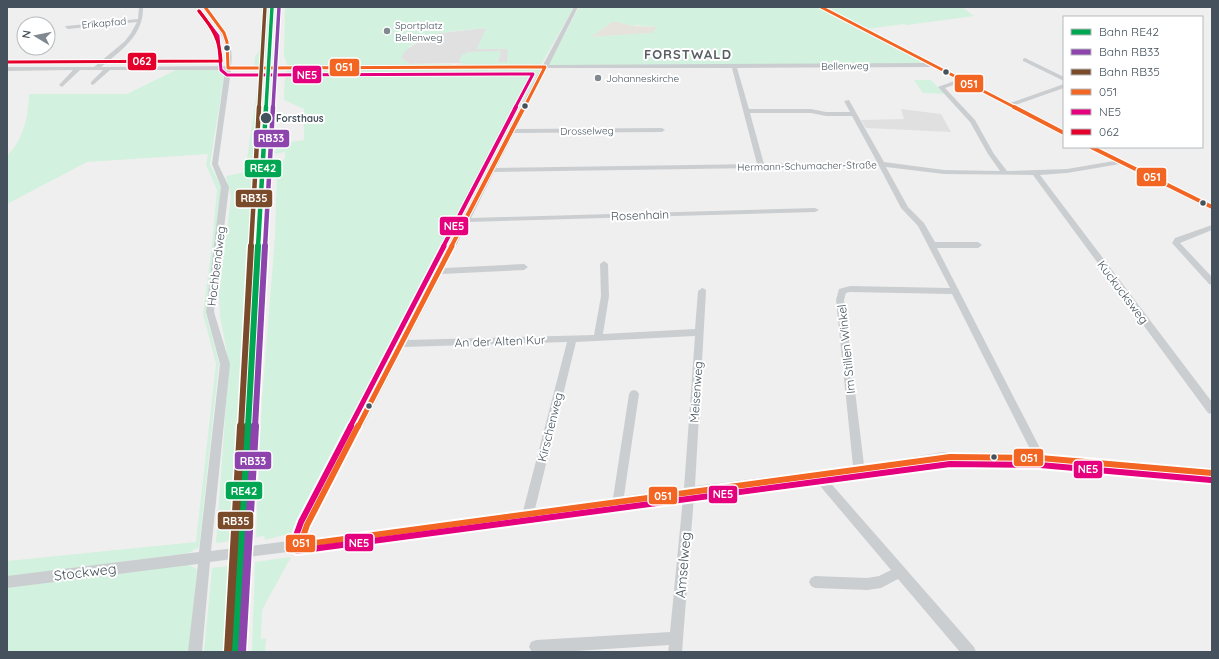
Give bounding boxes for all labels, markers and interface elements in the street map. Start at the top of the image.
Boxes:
street label: Erikapfad [81,15,127,31]
north arrow [16,16,56,56]
legend [1063,16,1203,148]
place label: Sportplatz Bellenweg [395,19,443,44]
text: Bahn RE42 [1099,24,1159,39]
marker: Sportplatz Bellenweg [382,26,392,36]
text: N [19,29,34,39]
unlabelled marker [222,43,232,53]
text: Bahn RB33 [1099,44,1160,59]
district label: FORSTWALD [644,46,732,62]
line badge: 062 [127,52,157,71]
text: 062 [132,54,152,68]
line badge: 051 [329,58,360,77]
street label: Bellenweg [821,59,869,73]
text: 051 [335,60,353,74]
text: Bahn RB35 [1099,64,1160,79]
line badge: NE5 [292,65,322,84]
unlabelled marker [941,67,951,77]
text: NE5 [297,68,317,82]
place label: Johanneskirche [606,72,679,85]
marker: Johanneskirche [593,73,603,83]
line badge: 051 [954,74,984,93]
text: 051 [960,77,978,91]
text: 051 [1099,84,1117,99]
unlabelled marker [520,101,530,111]
text: NE5 [1099,104,1121,119]
marker: Forsthaus [259,111,273,125]
place label: Forsthaus [276,112,324,125]
street label: Drosselweg [560,124,614,138]
text: 062 [1099,124,1120,139]
line badge: RB33 [253,129,290,148]
text: RB33 [258,131,284,145]
street label: Hermann-Schumacher-Straße [737,158,877,174]
line badge: RE42 [244,159,282,178]
text: RE42 [250,161,276,175]
line badge: 051 [1136,167,1167,187]
text: 051 [1143,170,1161,184]
line badge: RB35 [235,189,273,208]
text: RB35 [240,191,268,205]
unlabelled marker [1198,198,1208,208]
street label: Rosenhain [611,206,669,224]
line badge: NE5 [439,216,469,236]
text: NE5 [444,219,464,233]
street label: Hochbendweg [204,225,228,307]
street label: Kuckucksweg [1094,257,1152,327]
street label: Im Stillen Winkel [834,304,858,394]
street label: An der Alten Kur [454,332,546,350]
street label: Meisenweg [686,361,706,423]
street label: Kirschenweg [534,391,566,463]
unlabelled marker [364,401,374,411]
line badge: 051 [1013,448,1044,467]
line badge: RB33 [234,451,272,470]
text: 051 [1020,451,1038,465]
unlabelled marker [989,452,999,462]
text: RB33 [240,454,266,468]
line badge: NE5 [1073,460,1103,479]
text: NE5 [1078,462,1098,476]
line badge: RE42 [225,481,263,500]
text: RE42 [231,484,257,498]
line badge: NE5 [708,485,738,504]
line badge: 051 [648,486,678,505]
text: NE5 [713,487,733,501]
text: 051 [654,489,672,503]
line badge: RB35 [217,511,254,530]
text: RB35 [222,514,250,528]
street label: Amselweg [671,531,695,599]
line badge: NE5 [344,533,374,552]
line badge: 051 [285,534,316,553]
text: 051 [292,536,310,550]
text: NE5 [349,536,369,550]
street label: Stockweg [53,559,117,585]

